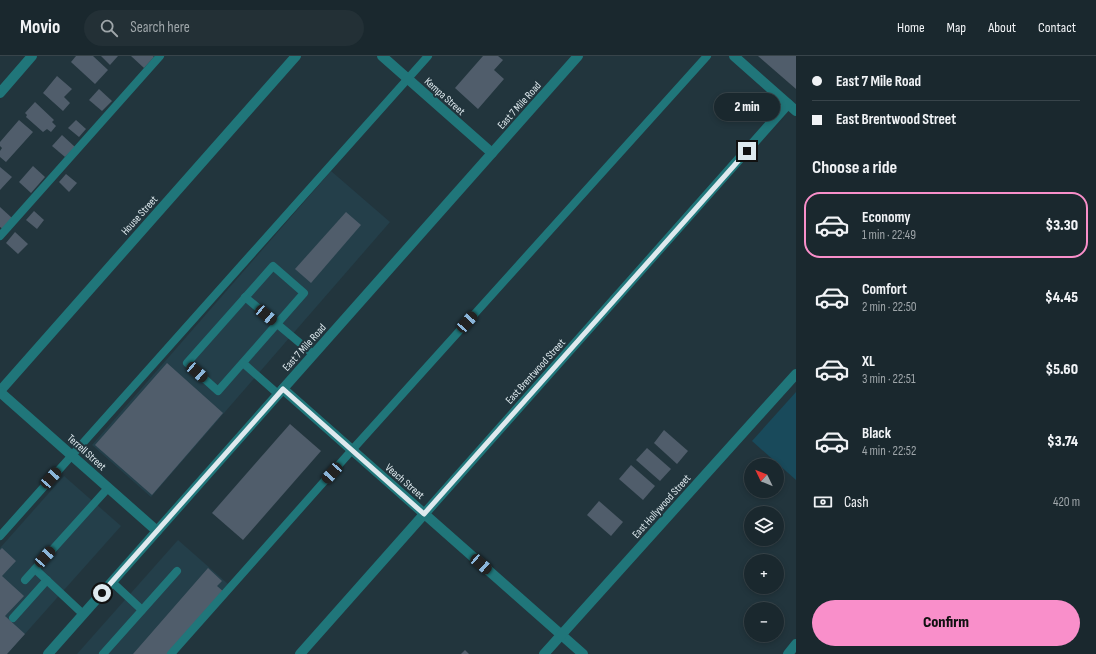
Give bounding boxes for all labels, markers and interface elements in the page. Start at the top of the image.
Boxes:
search box [84,10,364,46]
text: Movio [20,16,60,39]
icon: search [98,17,120,39]
text: Search here [130,18,190,37]
text: Home [897,19,925,36]
text: Map [947,19,966,36]
text: About [988,19,1016,36]
text: Contact [1038,19,1076,36]
text: East 7 Mile Road [836,72,921,91]
street label: Kempa Street [422,75,468,118]
street label: East 7 Mile Road [495,79,544,132]
callout: 2 min [714,93,780,121]
text: 2 min [734,99,760,115]
text: East Brentwood Street [836,110,956,129]
route end [738,142,756,160]
text: Choose a ride [812,157,897,178]
street label: House Street [118,193,161,238]
icon: car [814,207,850,243]
text: Economy [862,208,911,227]
text: $3.30 [1045,216,1078,235]
text: 1 min · 22:49 [862,227,916,243]
icon: car [814,279,850,315]
text: Comfort [862,280,907,299]
text: $4.45 [1045,288,1078,307]
text: 2 min · 22:50 [862,299,917,315]
car [253,303,279,327]
car [455,309,479,335]
street label: East 7 Mile Road [280,321,329,374]
street label: East Brentwood Street [503,336,568,406]
icon: car [814,351,850,387]
text: XL [862,352,875,371]
car [184,360,210,384]
text: $5.60 [1045,360,1078,379]
text: 3 min · 22:51 [862,371,916,387]
icon: car [814,423,850,459]
text: Black [862,424,891,443]
street label: Terrell Street [65,432,109,474]
text: $3.74 [1047,432,1078,451]
text: 4 min · 22:52 [862,443,916,459]
north arrow [744,458,784,498]
map controls [744,458,784,642]
car [320,460,344,486]
street label: Veach Street [383,461,427,502]
car [39,465,63,491]
street label: East Hollywood Street [629,471,694,541]
icon: cash [812,491,834,513]
text: Cash [844,493,869,512]
text: 420 m [1053,494,1080,510]
button: layers [744,506,784,546]
car [33,544,57,570]
car [468,552,494,576]
button: + [744,554,784,594]
route start [93,584,111,602]
button: Confirm [812,600,1080,646]
button: − [744,602,784,642]

